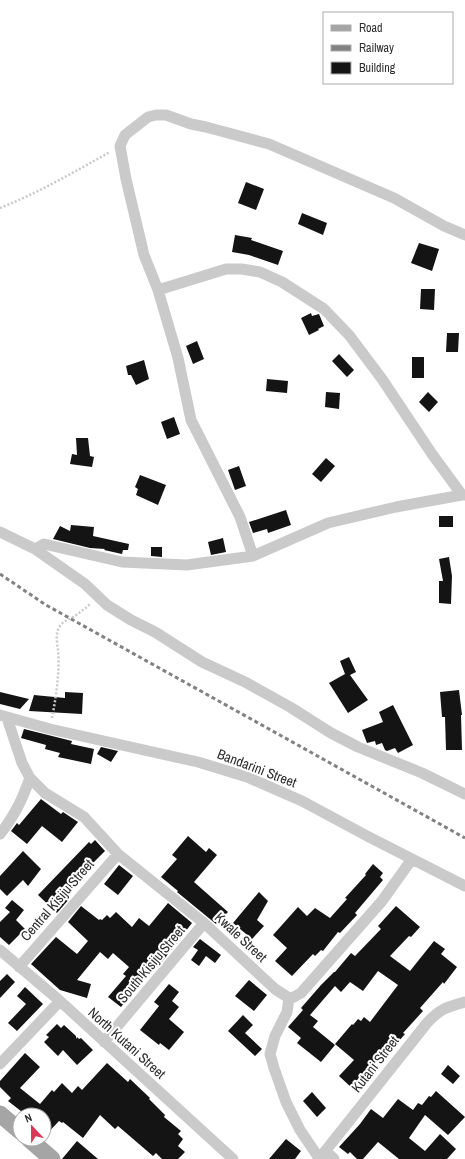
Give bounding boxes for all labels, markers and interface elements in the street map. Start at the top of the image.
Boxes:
legend [323,12,453,84]
text: Road [359,20,383,36]
text: Railway [359,40,394,56]
text: Building [359,60,396,76]
street label: Bandarini Street [215,745,299,791]
street label: Central Kisiju Street [17,855,97,945]
street label: Kwale Street [211,908,271,966]
street label: South Kisiju Street [113,922,189,1006]
street label: North Kutani Street [84,1003,170,1083]
street label: Kutani Street [347,1032,403,1096]
north arrow [12,1107,52,1147]
text: N [23,1110,34,1125]

